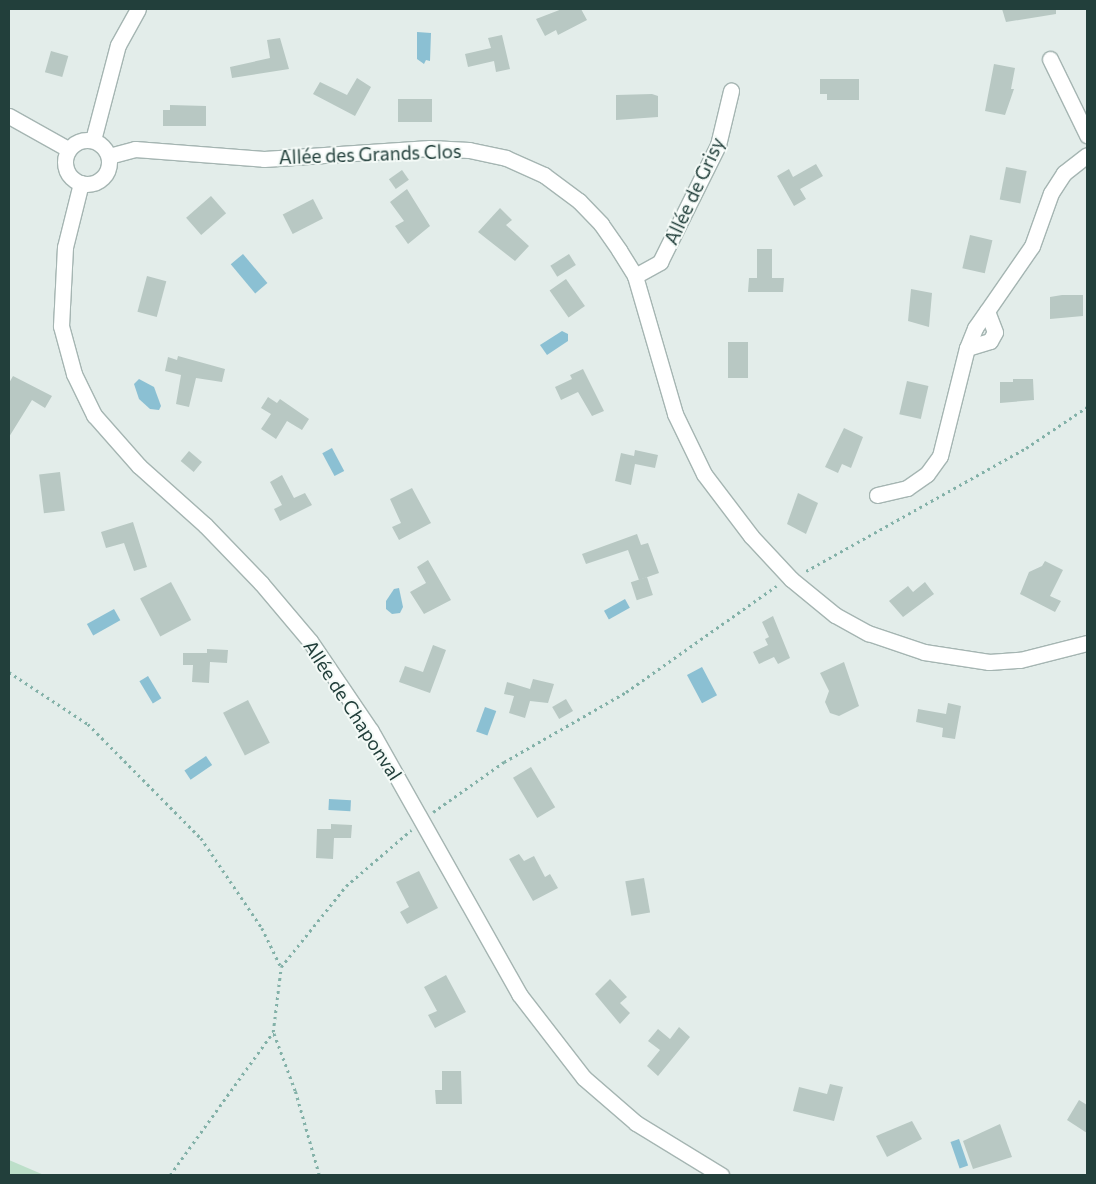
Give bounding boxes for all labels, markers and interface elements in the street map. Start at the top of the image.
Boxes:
street label: Allée de Grisy [659,134,729,248]
street label: Allée des Grands Clos [278,139,462,169]
street label: Allée de Chaponval [299,636,407,784]

